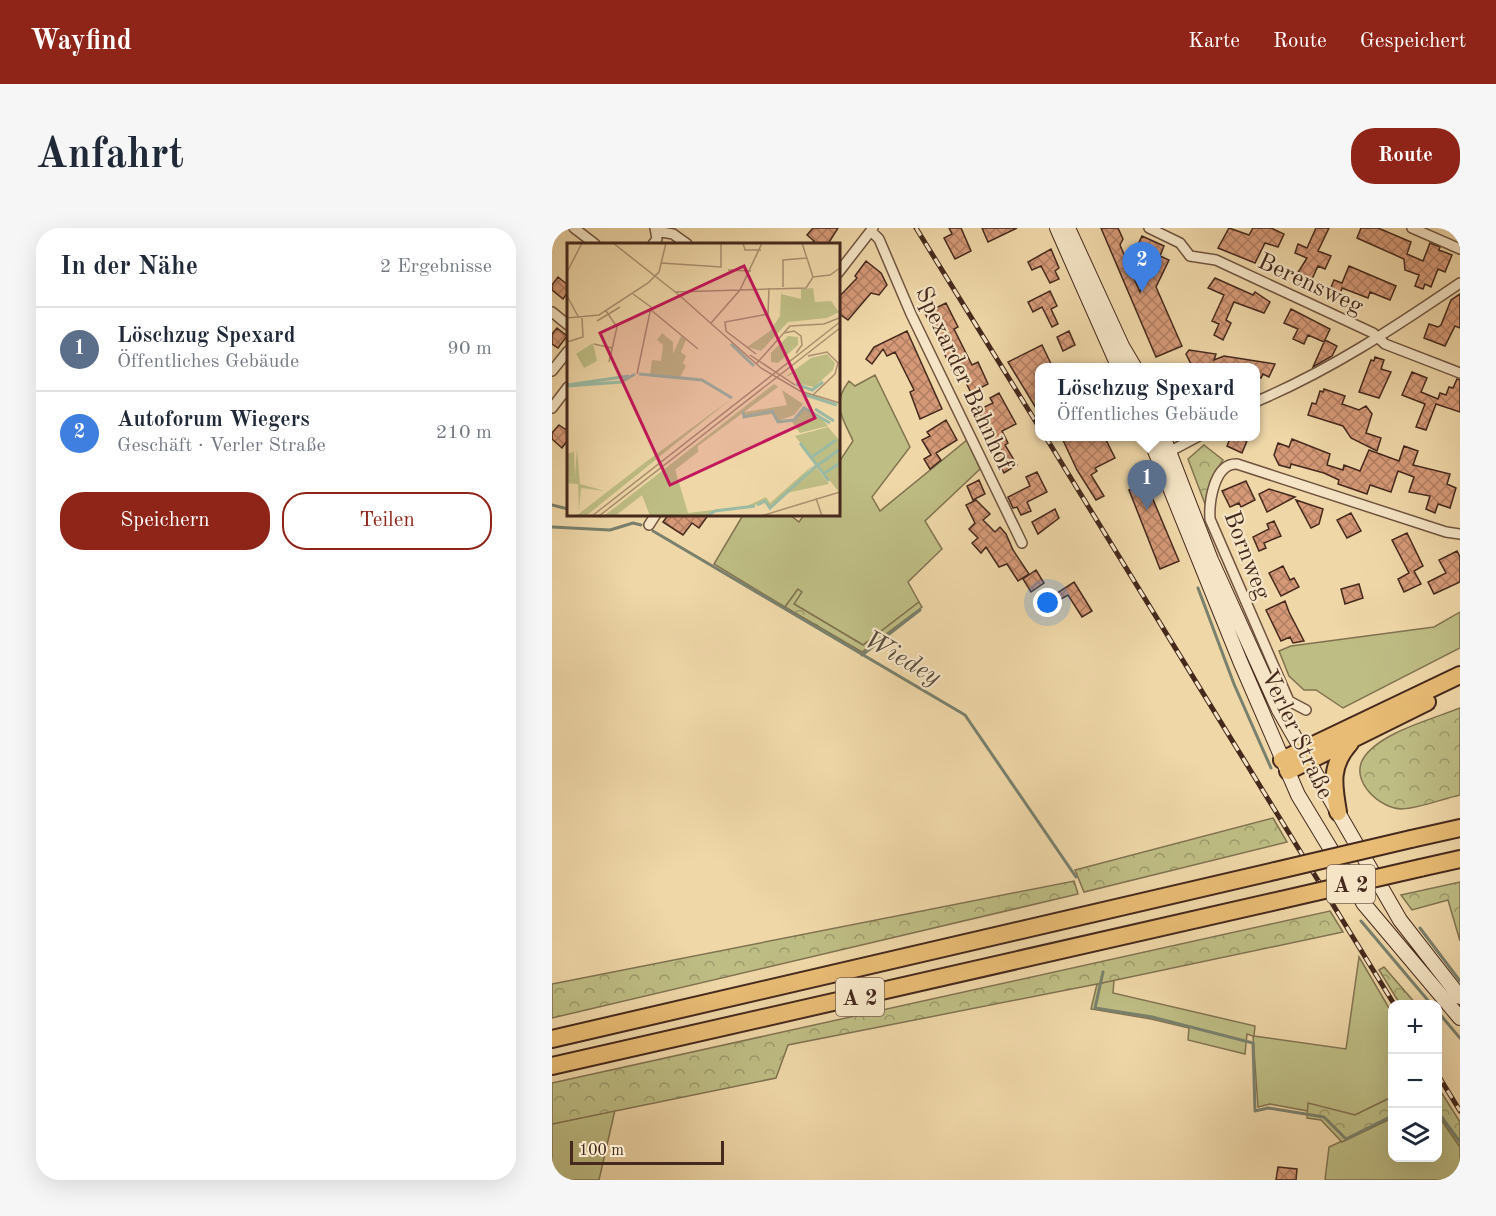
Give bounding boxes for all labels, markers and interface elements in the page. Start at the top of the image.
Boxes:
text: Wayfind [30,28,132,56]
text: Karte [1188,31,1240,52]
text: Route [1273,31,1327,52]
text: Gespeichert [1360,31,1466,52]
button: Route [1351,128,1460,184]
text: Anfahrt [36,135,184,177]
pin: 2 [1122,242,1162,292]
inset map [567,243,840,516]
street label: Berensweg [1254,250,1367,320]
text: In der Nähe [60,254,198,280]
text: 2 Ergebnisse [380,257,492,277]
street label: Spexarder Bahnhof [910,283,1017,476]
text: Löschzug Spexard [117,325,295,347]
text: 1 [74,339,85,359]
text: 90 m [447,339,492,359]
text: Öffentliches Gebäude [117,352,299,372]
popup [1035,363,1260,441]
text: Löschzug Spexard [1056,378,1235,400]
text: Öffentliches Gebäude [1056,405,1239,425]
text: Autoforum Wiegers [117,409,310,431]
text: 2 [74,423,85,443]
text: 210 m [436,423,492,443]
text: Geschäft · Verler Straße [117,436,326,456]
pin: 1 [1128,460,1166,510]
button: Speichern [60,492,270,550]
button: Teilen [282,492,492,550]
street label: Bornweg [1218,508,1274,603]
your location [1033,588,1062,617]
water label: Wiedey [859,626,946,691]
street label: Verler Straße [1256,666,1337,803]
road number: A 2 [1327,865,1375,903]
road number: A 2 [836,978,884,1016]
map controls [1388,1000,1442,1162]
button: + [1388,1000,1442,1054]
button: − [1388,1054,1442,1108]
button: layers [1388,1108,1442,1162]
scale bar [570,1138,724,1166]
text: 100 m [579,1143,624,1159]

